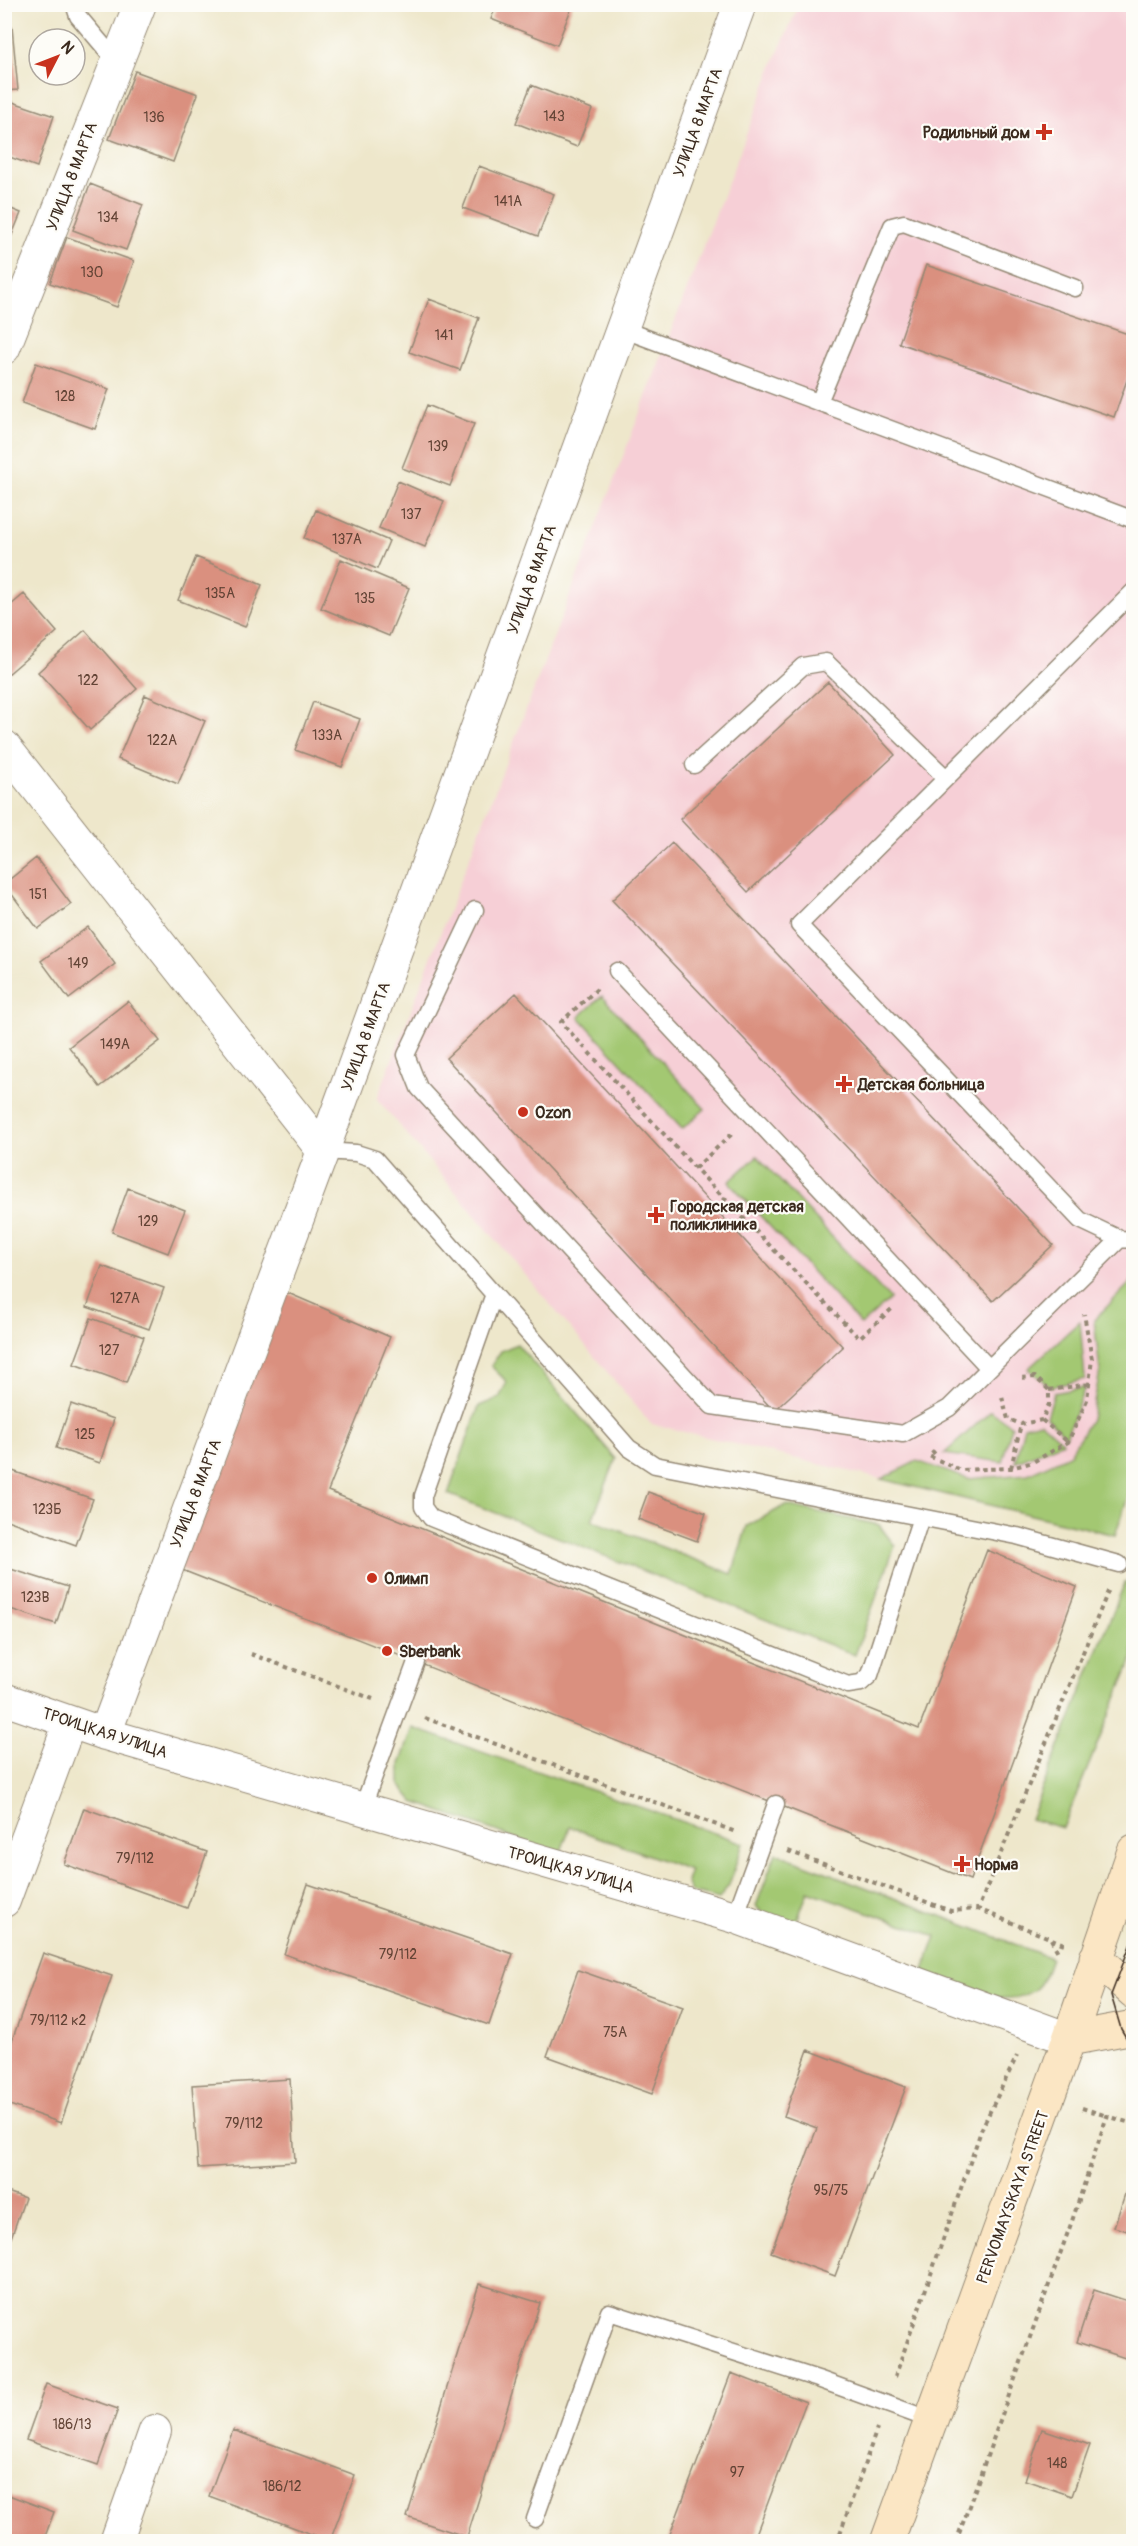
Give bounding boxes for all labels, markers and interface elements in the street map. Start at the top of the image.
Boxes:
north arrow [27,27,87,87]
text: N [56,37,79,58]
street label: УЛИЦА 8 МАРТА [669,65,727,180]
house number: 143 [543,108,565,125]
house number: 136 [143,109,165,126]
street label: УЛИЦА 8 МАРТА [42,119,102,233]
place label: Родильный дом [923,123,1030,143]
marker: Родильный дом [1035,123,1053,141]
house number: 141А [494,193,522,210]
house number: 134 [97,209,119,226]
house number: 130 [81,264,103,281]
house number: 141 [434,327,454,344]
house number: 128 [55,388,75,405]
house number: 139 [428,438,448,455]
house number: 137 [401,506,422,523]
street label: УЛИЦА 8 МАРТА [503,522,561,637]
house number: 137А [332,531,362,548]
house number: 135А [205,585,235,602]
house number: 135 [355,590,375,607]
house number: 122 [77,672,99,689]
house number: 133А [312,727,342,744]
house number: 122А [147,732,177,749]
house number: 151 [29,886,47,903]
house number: 149 [68,955,88,972]
street label: УЛИЦА 8 МАРТА [337,979,395,1094]
house number: 149А [100,1036,130,1053]
marker: Детская больница [835,1075,853,1093]
place label: Детская больница [857,1075,985,1095]
place label: Ozon [535,1103,571,1123]
marker: Ozon [516,1105,530,1119]
place label: Городская детская поликлиника [670,1197,804,1235]
marker: Городская детская поликлиника [647,1206,665,1224]
house number: 129 [138,1213,158,1230]
house number: 127А [110,1290,140,1307]
house number: 127 [99,1342,120,1359]
house number: 125 [75,1426,95,1443]
street label: УЛИЦА 8 МАРТА [166,1436,226,1550]
house number: 123Б [32,1501,62,1518]
place label: Олимп [384,1569,428,1589]
marker: Олимп [365,1571,379,1585]
house number: 123В [21,1589,49,1606]
place label: Sberbank [399,1642,461,1662]
marker: Sberbank [380,1644,394,1658]
street label: ТРОИЦКАЯ УЛИЦА [39,1703,170,1763]
street label: ТРОИЦКАЯ УЛИЦА [505,1842,636,1898]
house number: 79/112 [116,1850,154,1867]
place label: Норма [974,1855,1019,1875]
marker: Норма [955,1857,969,1871]
house number: 79/112 [379,1946,417,1963]
house number: 79/112 к2 [30,2012,86,2029]
house number: 75А [603,2024,627,2041]
street label: PERVOMAYSKAYA STREET [972,2108,1054,2287]
house number: 79/112 [225,2115,263,2132]
house number: 95/75 [814,2182,848,2199]
house number: 186/13 [53,2416,92,2433]
house number: 148 [1047,2455,1067,2472]
house number: 97 [730,2464,745,2481]
house number: 186/12 [262,2478,302,2495]

